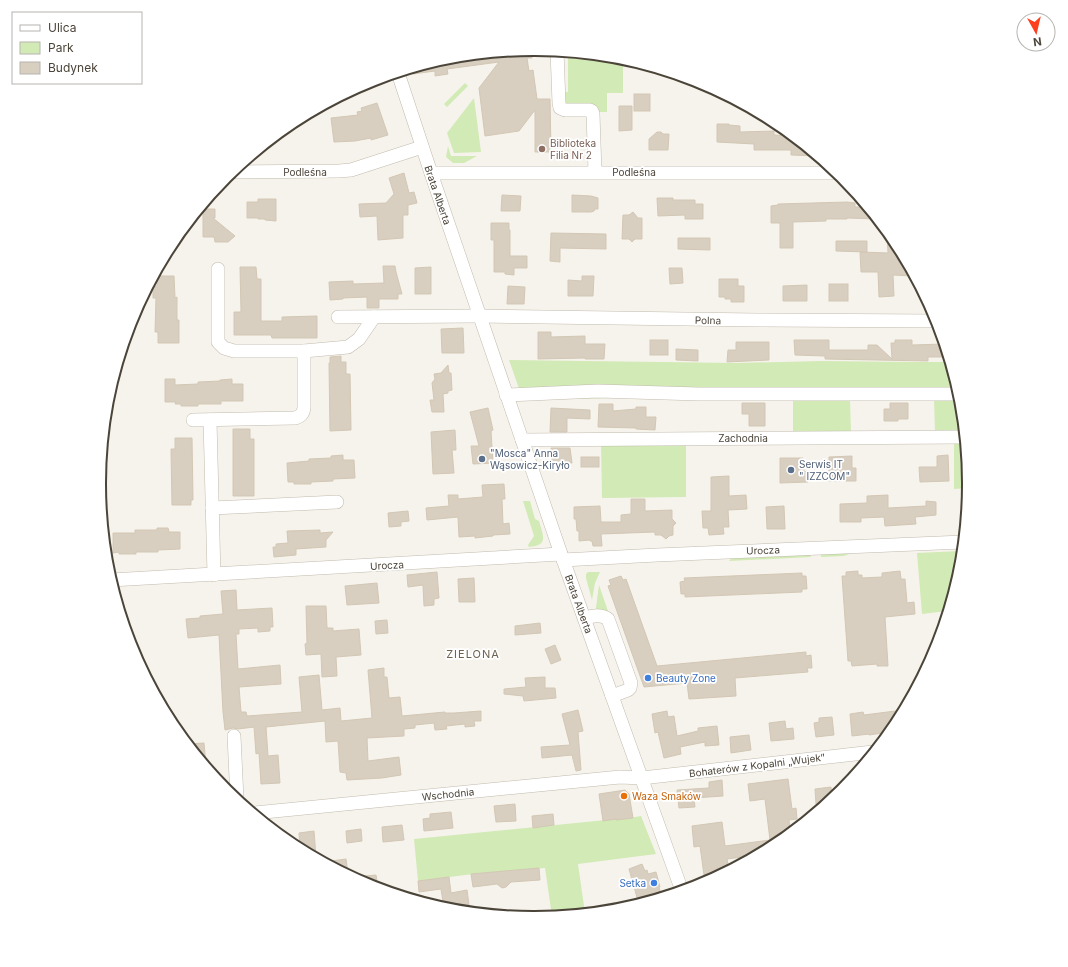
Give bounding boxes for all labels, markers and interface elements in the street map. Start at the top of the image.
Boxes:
legend [12,12,142,84]
north arrow [1016,12,1056,52]
text: Ulica [48,20,76,35]
text: N [1032,34,1043,49]
text: Park [48,40,74,55]
text: Budynek [48,60,98,75]
place label: Biblioteka Filia Nr 2 [550,137,596,161]
marker: Biblioteka Filia Nr 2 [537,144,547,154]
street label: Brata Alberta [422,164,454,226]
street label: Podleśna [283,166,327,178]
street label: Podleśna [612,166,656,178]
street label: Polna [695,314,721,326]
street label: Zachodnia [718,432,768,444]
place label: "Mosca" Anna Wąsowicz-Kiryło [490,447,570,471]
marker: "Mosca" Anna Wąsowicz-Kiryło [477,454,487,464]
place label: Serwis IT " IZZCOM" [799,458,850,482]
marker: Serwis IT " IZZCOM" [786,465,796,475]
street label: Urocza [746,543,780,557]
street label: Urocza [370,558,404,572]
street label: Brata Alberta [563,573,595,635]
district label: ZIELONA [446,647,500,661]
place label: Beauty Zone [656,672,716,684]
marker: Beauty Zone [643,673,653,683]
street label: Bohaterów z Kopalni „Wujek” [688,751,826,779]
street label: Wschodnia [421,785,475,803]
place label: Waza Smaków [632,790,701,802]
marker: Waza Smaków [619,791,629,801]
place label: Setka [619,877,646,889]
marker: Setka [649,878,659,888]

